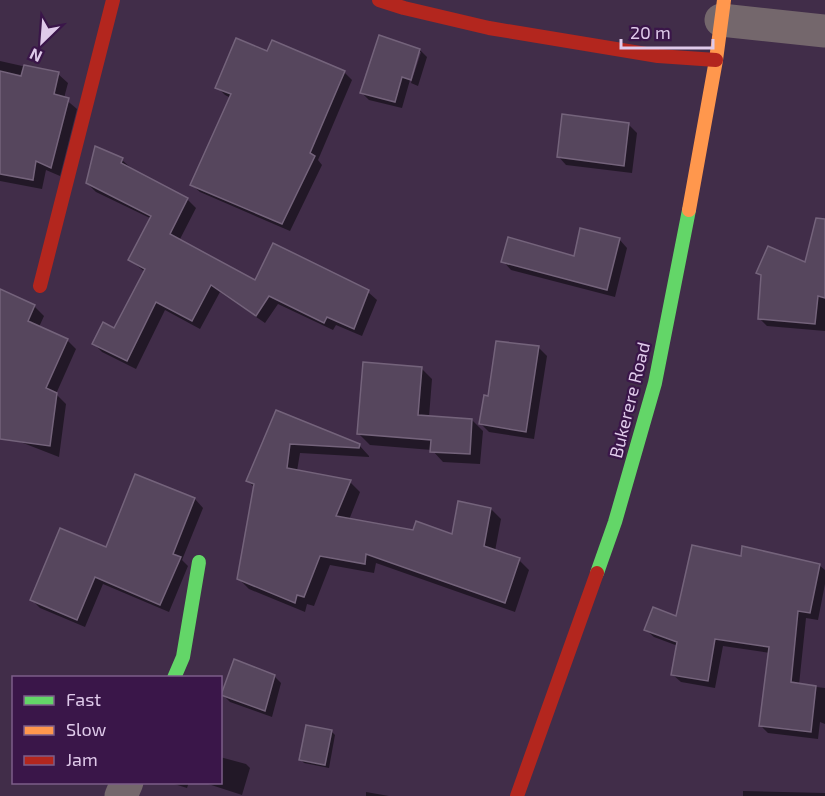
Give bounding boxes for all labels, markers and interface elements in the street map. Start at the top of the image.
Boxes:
north arrow [12,12,72,72]
scale bar [621,12,712,50]
text: 20 m [630,21,671,43]
text: N [26,45,45,67]
street label: Bukerere Road [604,340,654,460]
legend [12,676,222,784]
text: Fast [66,688,101,710]
text: Slow [66,718,107,740]
text: Jam [66,748,98,770]

